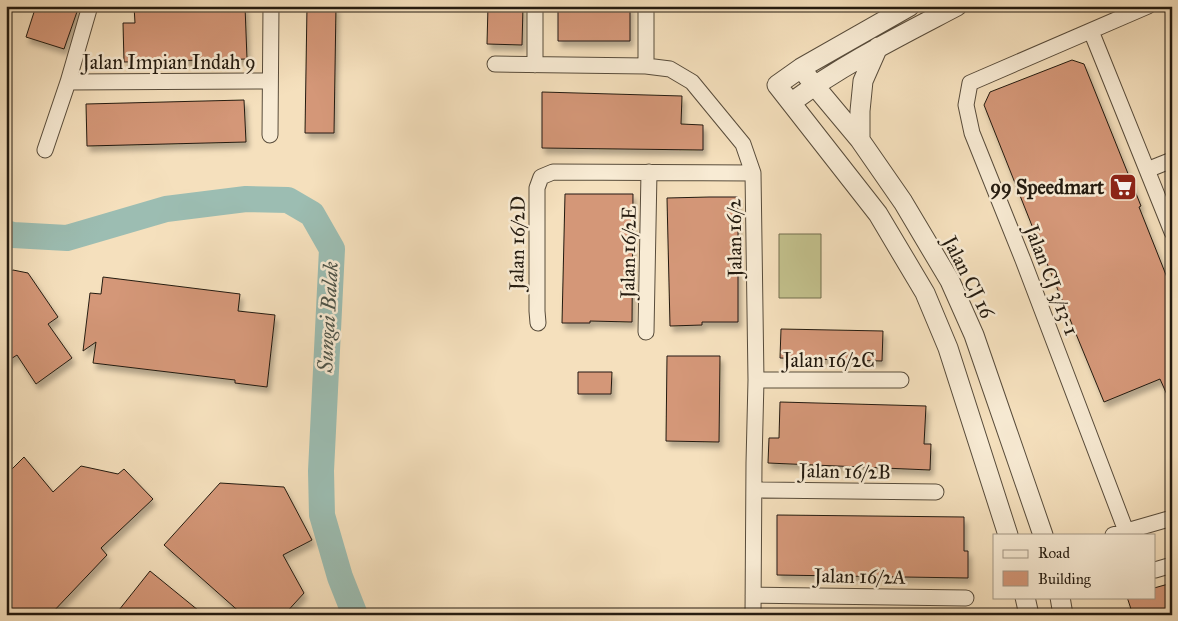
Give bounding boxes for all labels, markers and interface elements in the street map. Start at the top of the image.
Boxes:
street label: Jalan Impian Indah 9 [80,50,256,75]
supermarket icon: 99 Speedmart [1108,172,1138,202]
place label: 99 Speedmart [990,175,1105,200]
street label: Jalan 16/2D [504,196,531,292]
street label: Jalan 16/2 [721,198,748,279]
street label: Jalan 16/2E [615,205,642,301]
street label: Jalan CJ 3/13-1 [1018,219,1084,339]
street label: Jalan CJ 16 [936,230,1000,323]
water label: Sungai Balak [312,260,344,374]
street label: Jalan 16/2C [781,348,875,373]
street label: Jalan 16/2B [797,458,891,485]
legend [993,534,1156,598]
text: Road [1038,544,1070,562]
street label: Jalan 16/2A [812,563,907,590]
text: Building [1038,570,1092,588]

